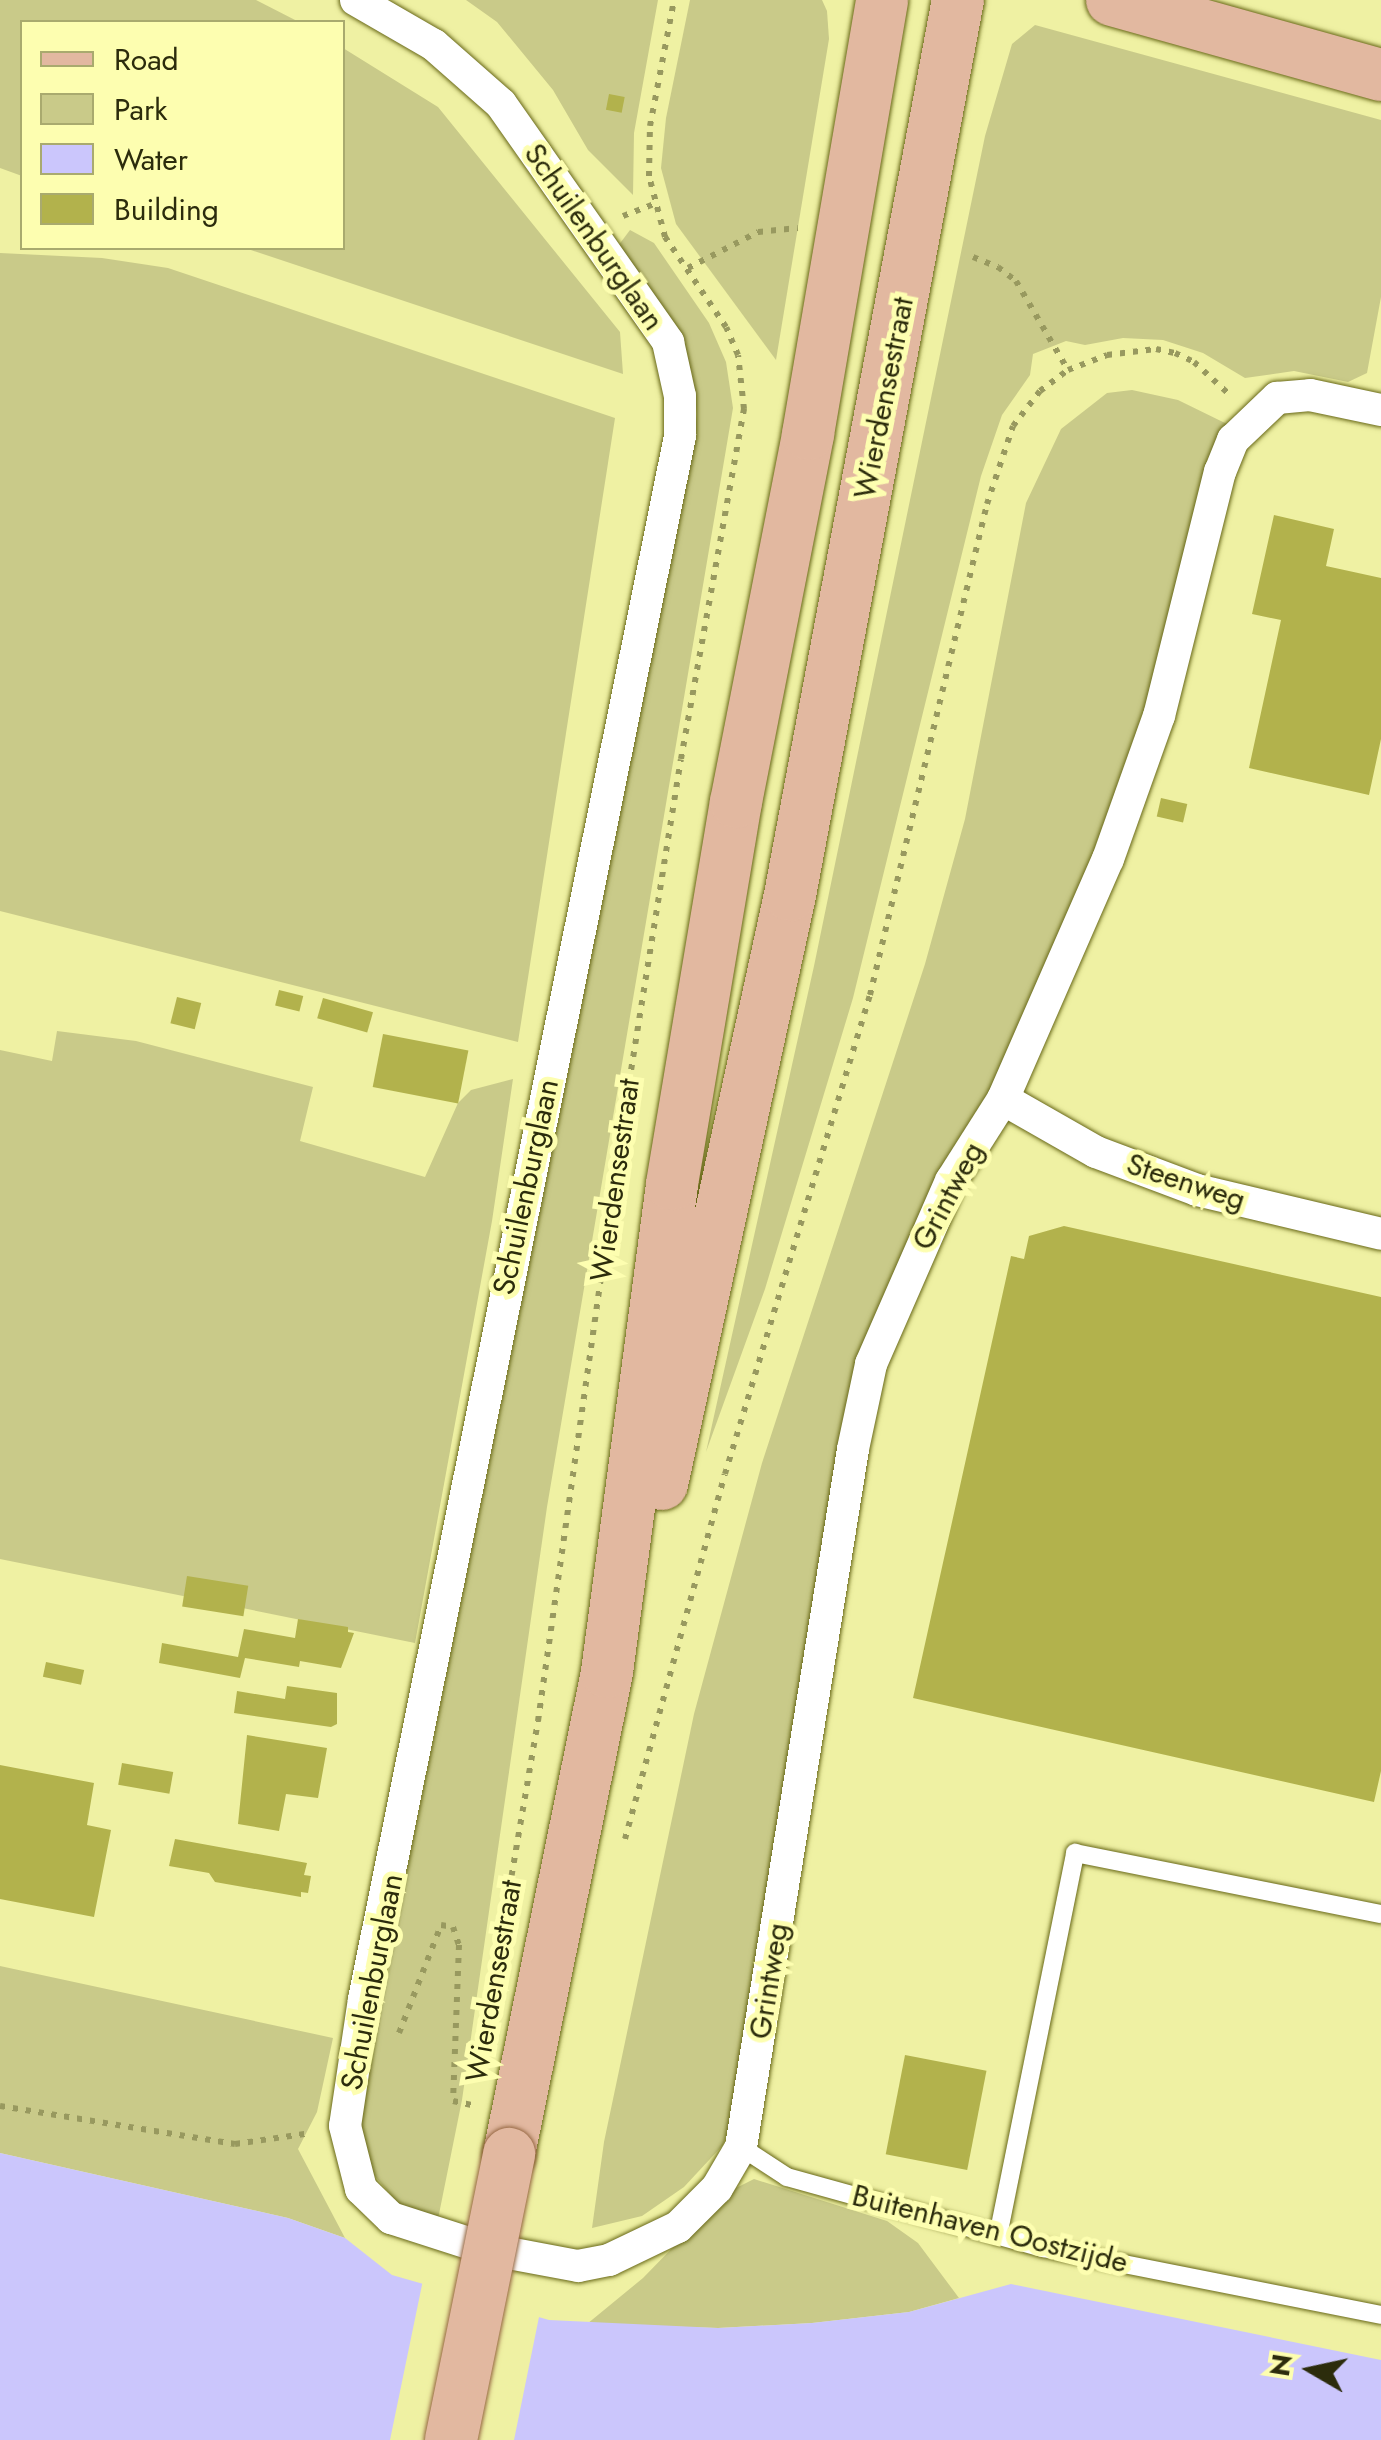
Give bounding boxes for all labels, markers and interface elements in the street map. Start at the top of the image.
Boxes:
legend [20,20,345,250]
text: Road [114,38,179,81]
text: Park [114,88,167,131]
street label: Schuilenburglaan [516,137,672,337]
text: Water [114,138,188,181]
text: Building [114,188,219,231]
street label: Wierdensestraat [847,294,921,502]
street label: Schuilenburglaan [486,1076,566,1298]
street label: Wierdensestraat [583,1076,647,1284]
street label: Grintweg [905,1136,991,1256]
street label: Steenweg [1122,1146,1250,1218]
street label: Schuilenburglaan [333,1871,411,2093]
street label: Wierdensestraat [458,1877,530,2085]
street label: Grintweg [742,1921,796,2041]
street label: Buitenhaven Oostzijde [848,2177,1132,2281]
north arrow [1261,2320,1361,2420]
text: N [1259,2351,1303,2379]

